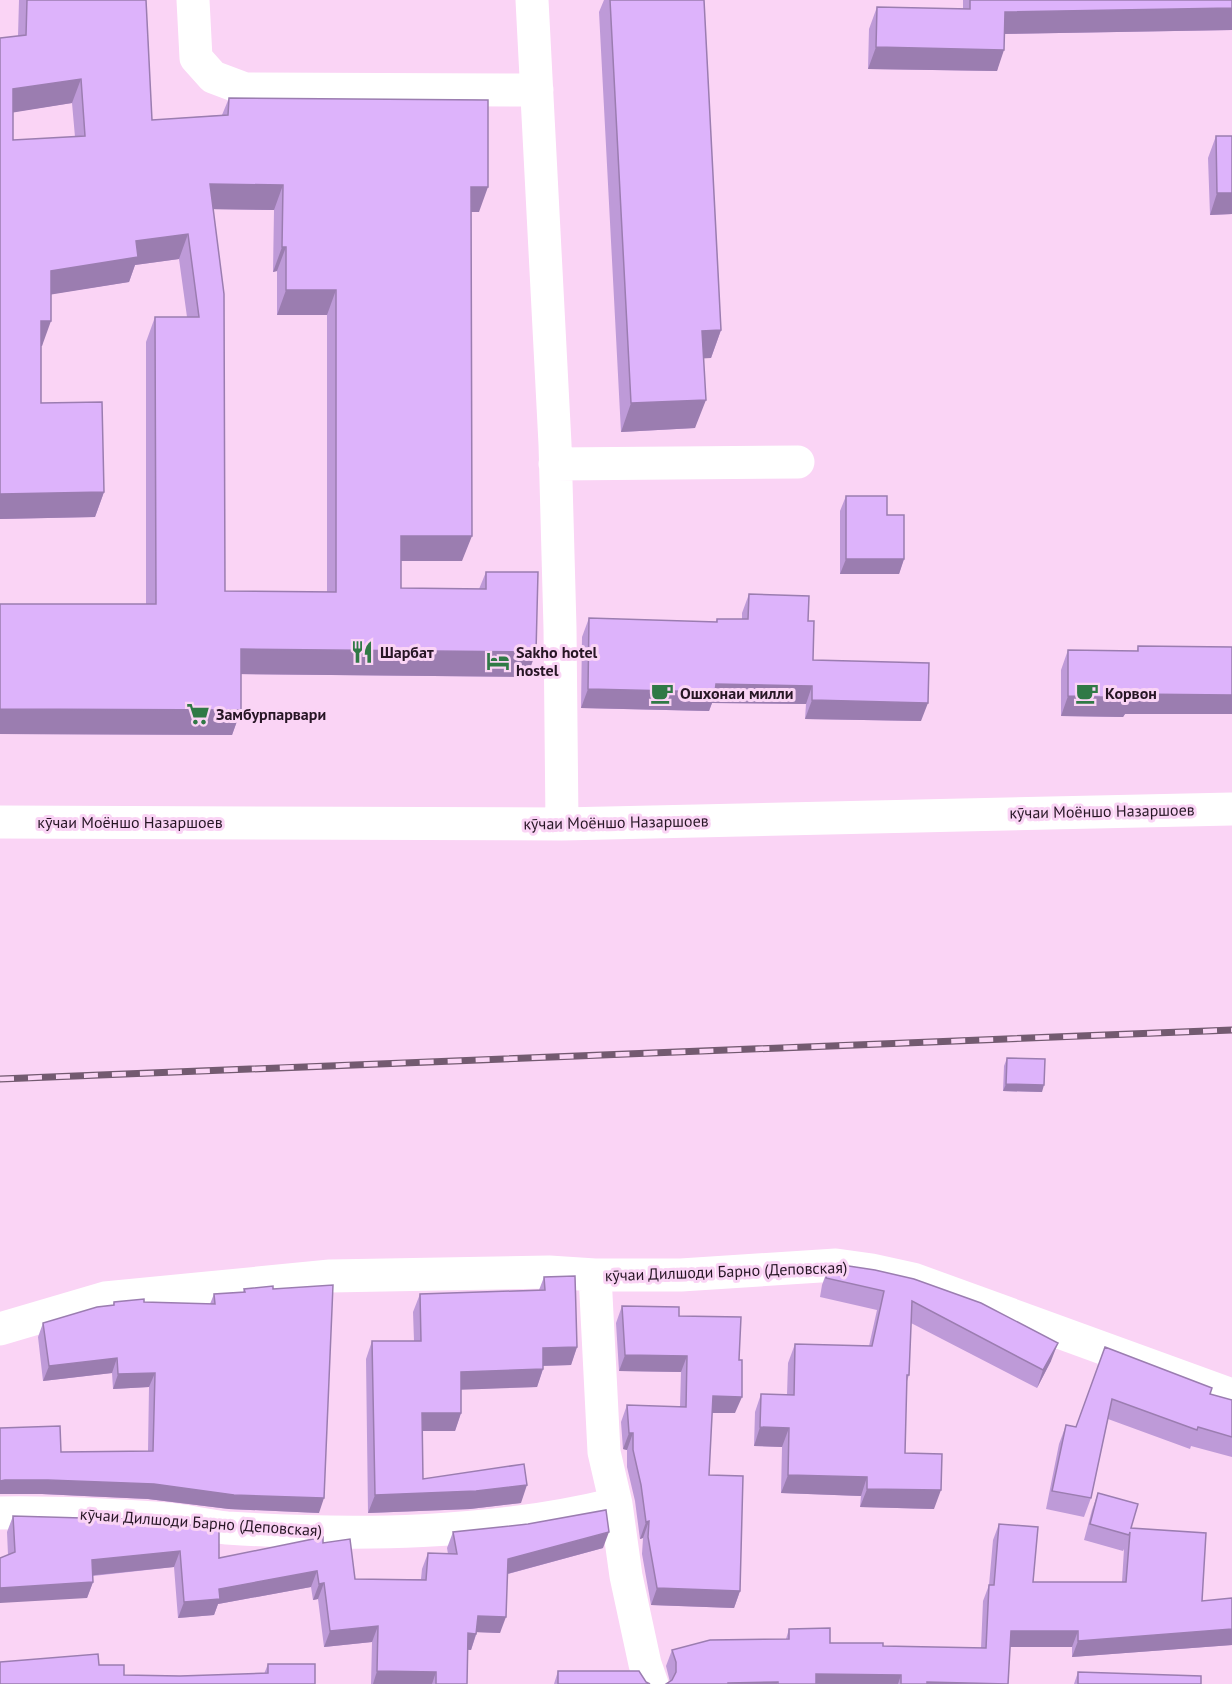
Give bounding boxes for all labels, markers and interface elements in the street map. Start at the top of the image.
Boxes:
restaurant icon: Шарбат [349,639,375,665]
place label: Шарбат [380,642,434,662]
place label: Sakho hotel hostel [516,642,598,680]
hotel icon: Sakho hotel hostel [485,648,511,674]
cafe icon: Ошхонаи милли [649,680,675,706]
cafe icon: Корвон [1074,680,1100,706]
place label: Ошхонаи милли [680,683,793,703]
place label: Корвон [1105,683,1157,703]
supermarket icon: Замбурпарвари [185,701,211,727]
place label: Замбурпарвари [216,704,326,724]
street label: кӯчаи Моёншо Назаршоев [1009,799,1195,823]
street label: кӯчаи Моёншо Назаршоев [523,810,709,834]
street label: кӯчаи Моёншо Назаршоев [37,812,223,832]
street label: кӯчаи Дилшоди Барно (Деповская) [604,1257,848,1285]
street label: кӯчаи Дилшоди Барно (Деповская) [79,1504,323,1540]

